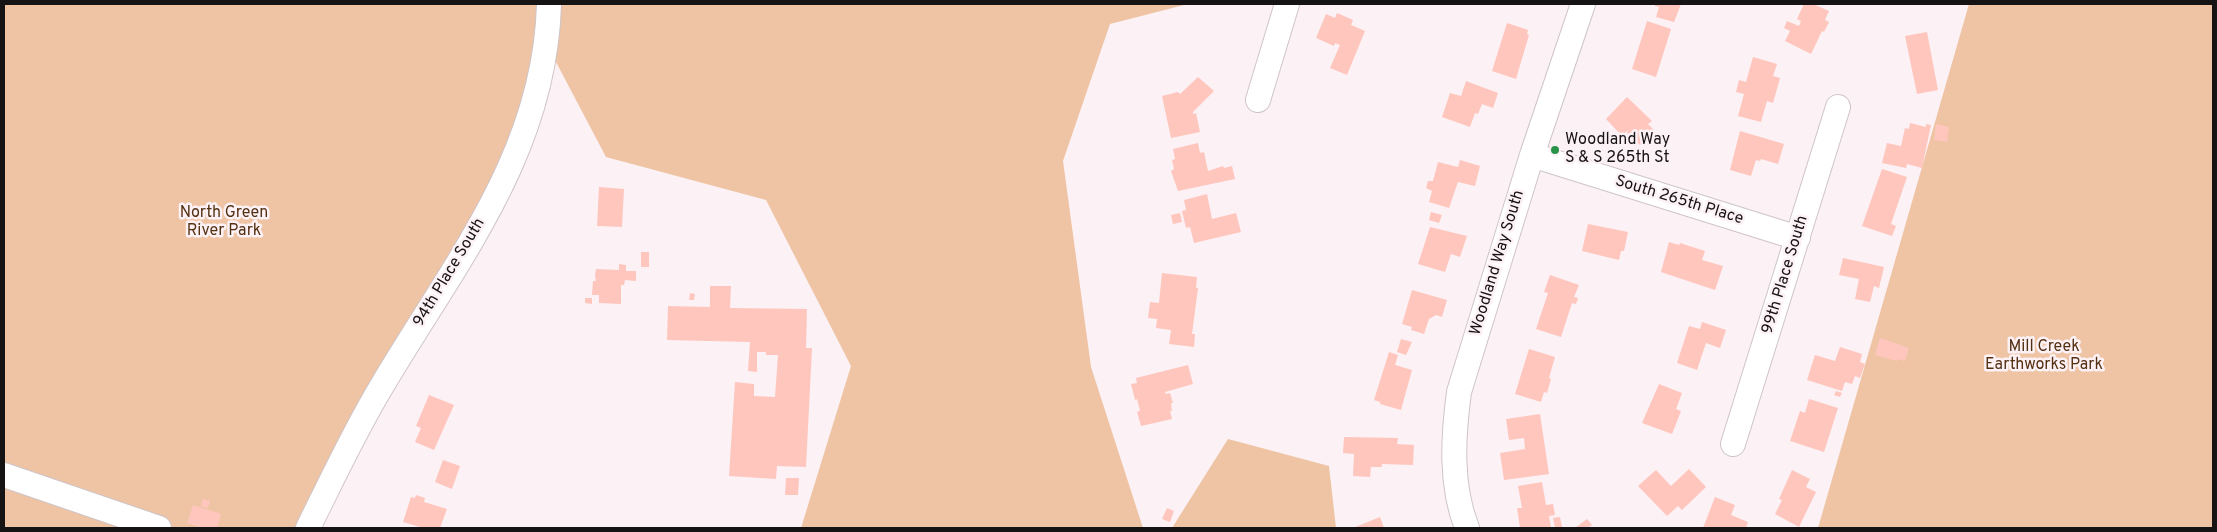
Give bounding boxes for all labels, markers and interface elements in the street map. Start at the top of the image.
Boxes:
place label: Woodland Way S & S 265th St [1565,131,1670,169]
marker: Woodland Way S & S 265th St [1549,144,1561,156]
street label: South 265th Place [1613,172,1745,230]
street label: Woodland Way South [1467,188,1529,338]
park label: North Green River Park [180,204,268,242]
street label: 99th Place South [1759,213,1813,337]
street label: 94th Place South [410,215,490,331]
park label: Mill Creek Earthworks Park [1985,338,2103,376]

